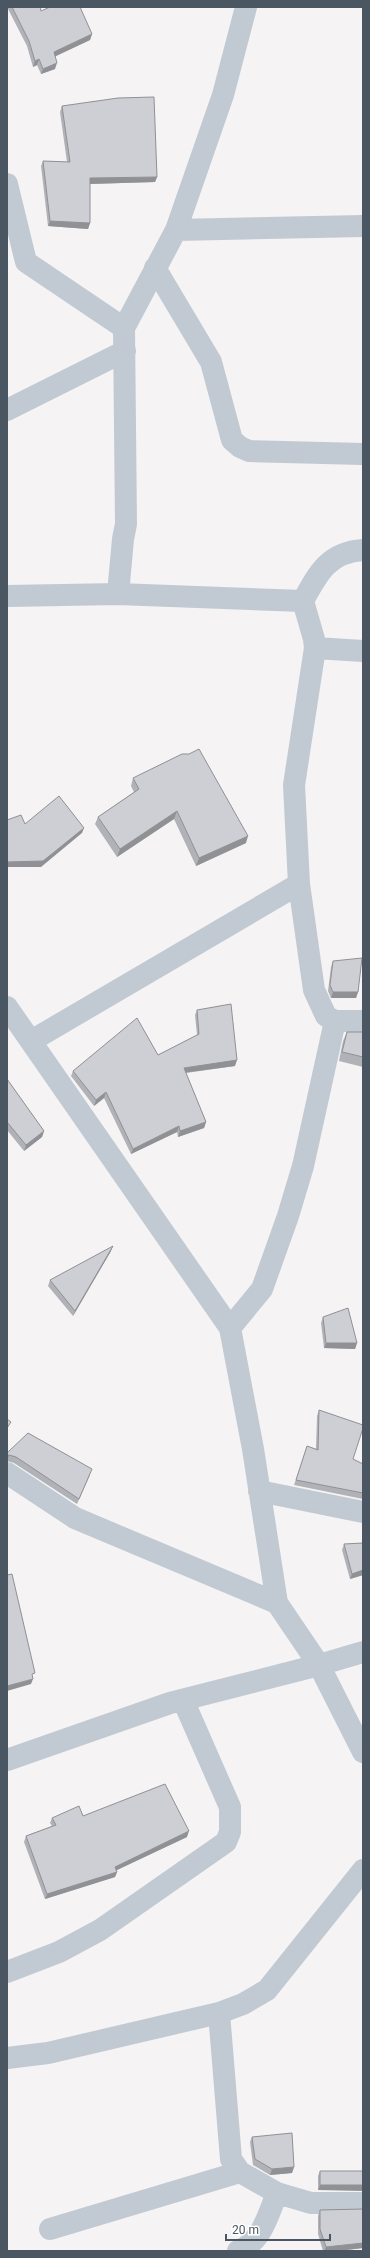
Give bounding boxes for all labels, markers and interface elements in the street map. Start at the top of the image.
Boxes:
scale bar [226,2216,330,2242]
text: 20 m [232,2223,259,2237]

